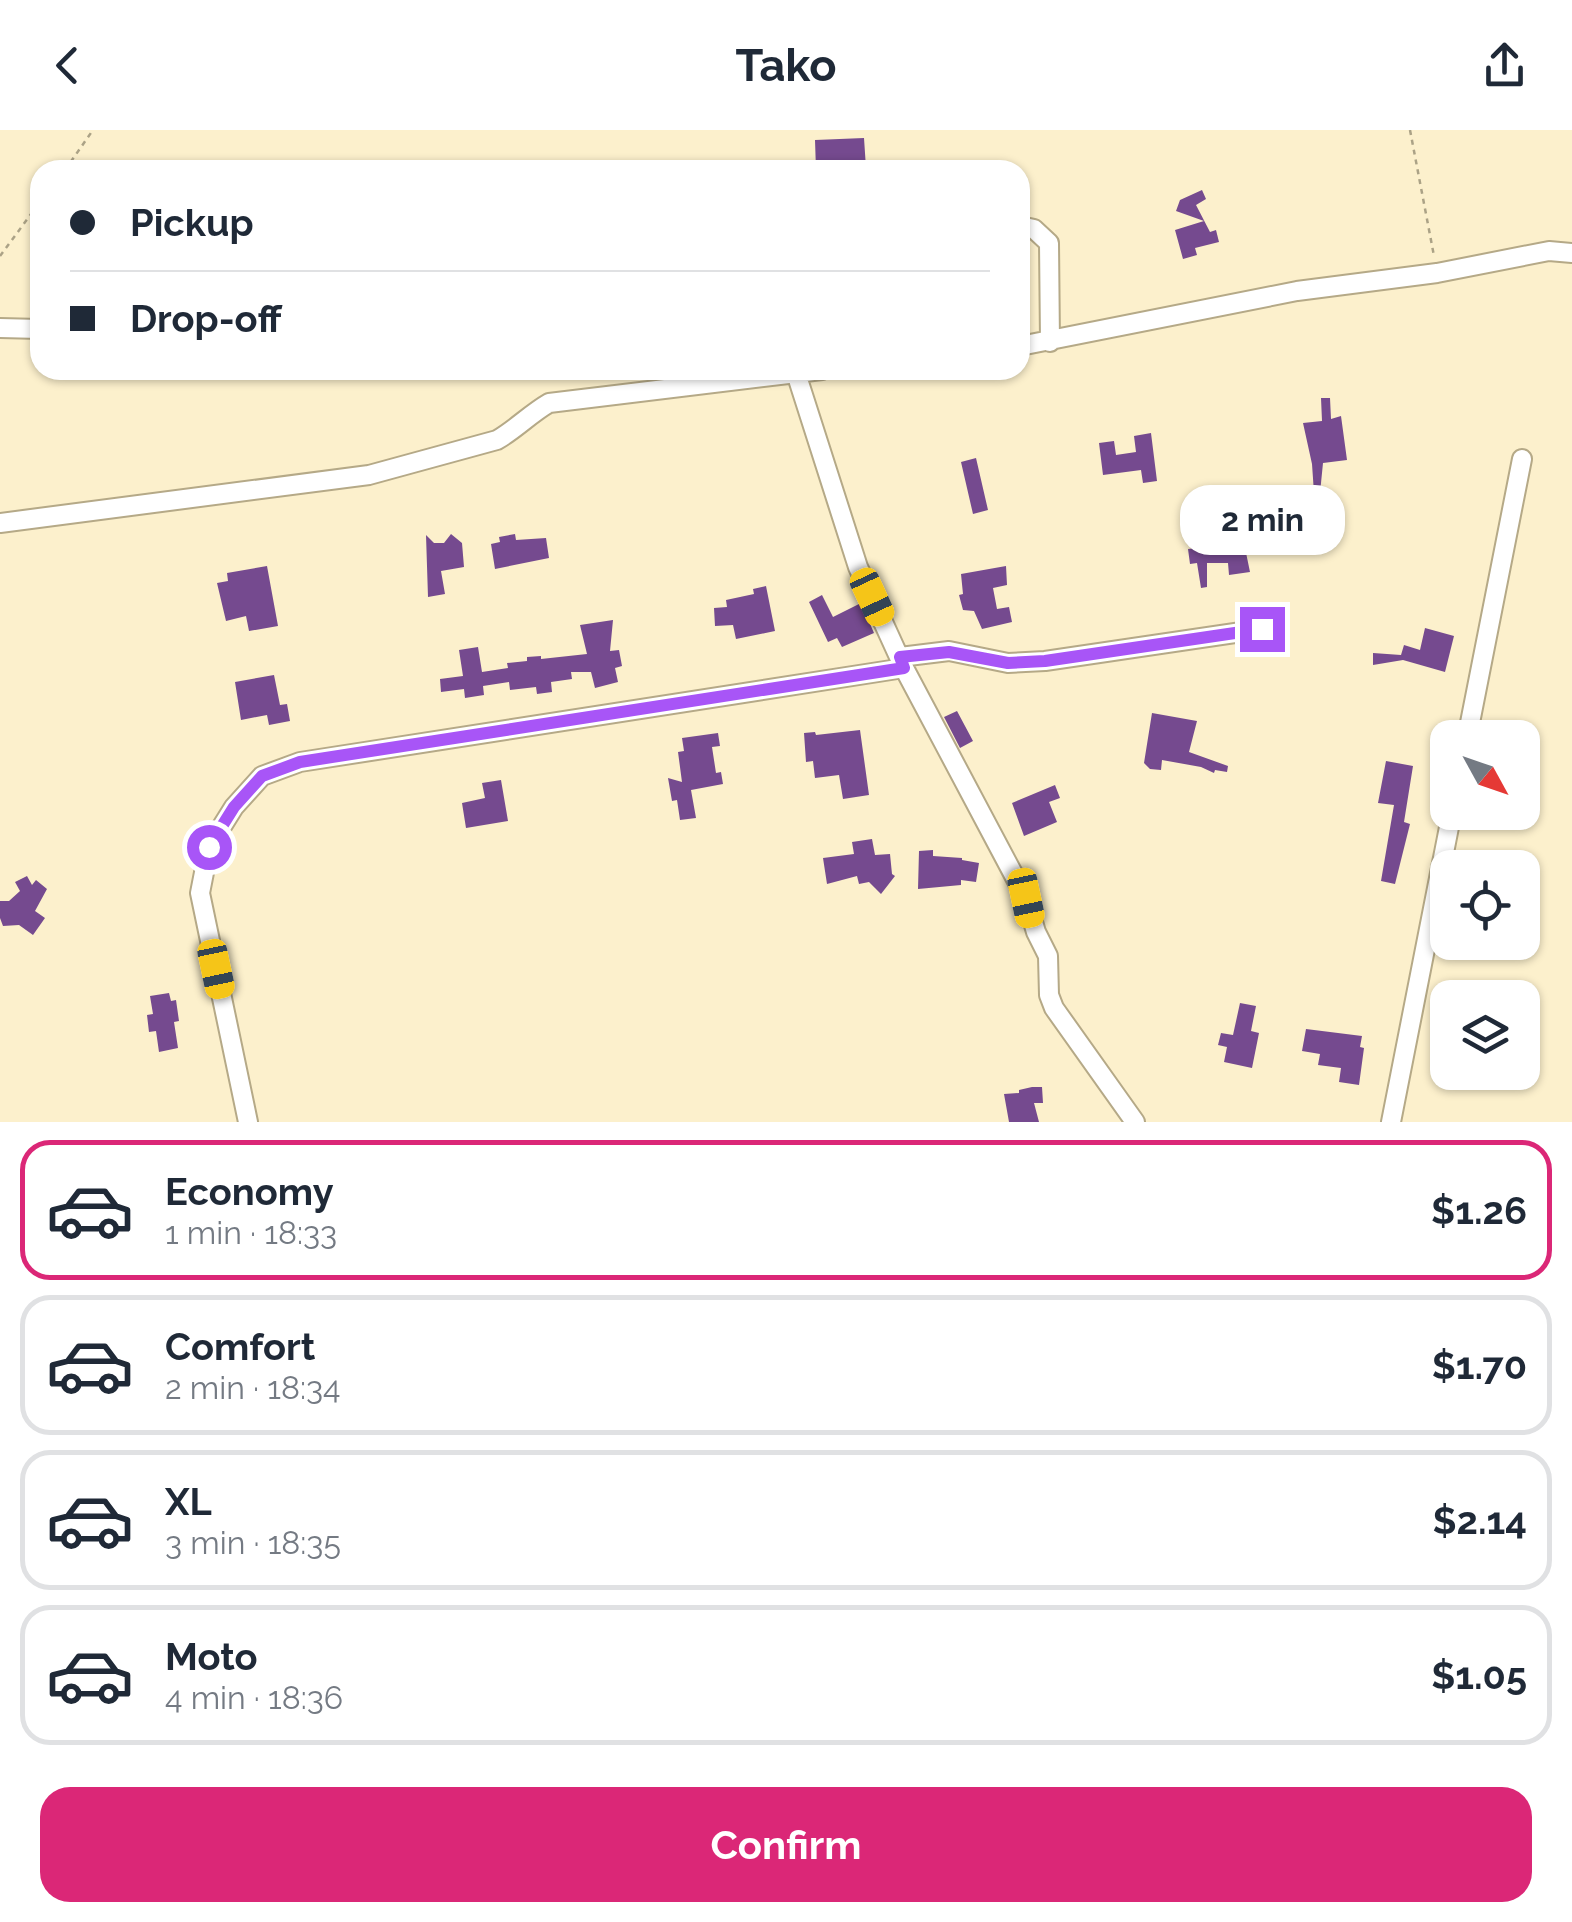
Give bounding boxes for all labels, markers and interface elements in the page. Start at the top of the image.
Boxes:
icon: back [40,38,95,93]
icon: share [1477,38,1532,93]
text: Tako [735,39,837,92]
text: Pickup [130,200,254,245]
text: Drop-off [130,296,282,341]
callout: 2 min [1180,484,1344,554]
text: 2 min [1221,501,1304,538]
car [846,563,898,631]
route end [1240,607,1285,652]
north arrow [1430,720,1540,830]
map controls [1430,720,1540,1090]
route start [187,825,232,870]
button: locate [1430,850,1540,960]
car [1005,866,1047,930]
car [195,937,237,1001]
button: layers [1430,980,1540,1090]
icon: car [45,1165,135,1255]
text: Economy [165,1169,334,1214]
text: $1.26 [1431,1188,1527,1233]
text: 1 min · 18:33 [165,1214,337,1251]
icon: car [45,1320,135,1410]
text: Comfort [165,1324,315,1369]
text: $1.70 [1432,1343,1527,1388]
text: 2 min · 18:34 [165,1369,341,1406]
icon: car [45,1475,135,1565]
text: XL [165,1479,212,1524]
text: $2.14 [1432,1498,1527,1543]
text: 3 min · 18:35 [165,1524,341,1561]
icon: car [45,1630,135,1720]
text: Moto [165,1634,258,1679]
text: $1.05 [1431,1653,1527,1698]
text: 4 min · 18:36 [165,1679,343,1716]
button: Confirm [40,1787,1532,1902]

